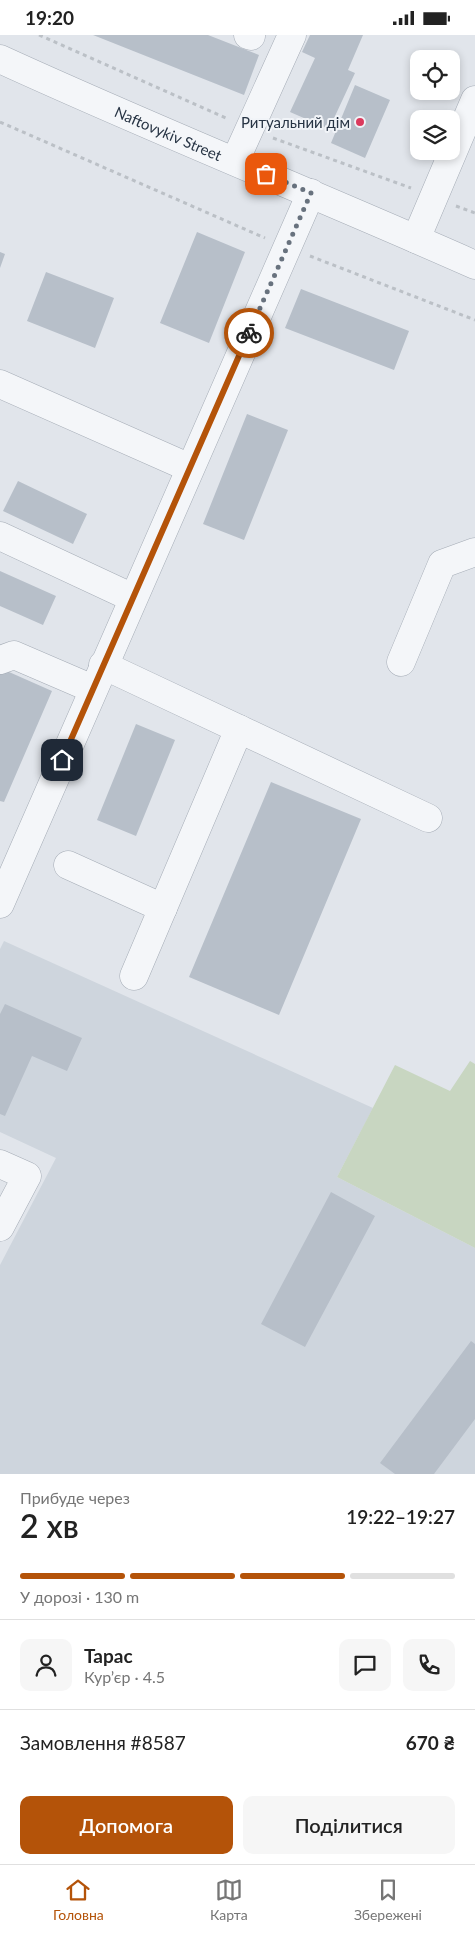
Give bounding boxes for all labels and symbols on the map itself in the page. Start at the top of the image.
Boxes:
street label: Naftovykiv Street [112,102,225,164]
place label: Ритуальний дім [241,113,350,131]
marker: Ритуальний дім [354,116,366,128]
pin [245,153,287,195]
courier [224,308,274,358]
pin [41,739,83,781]

